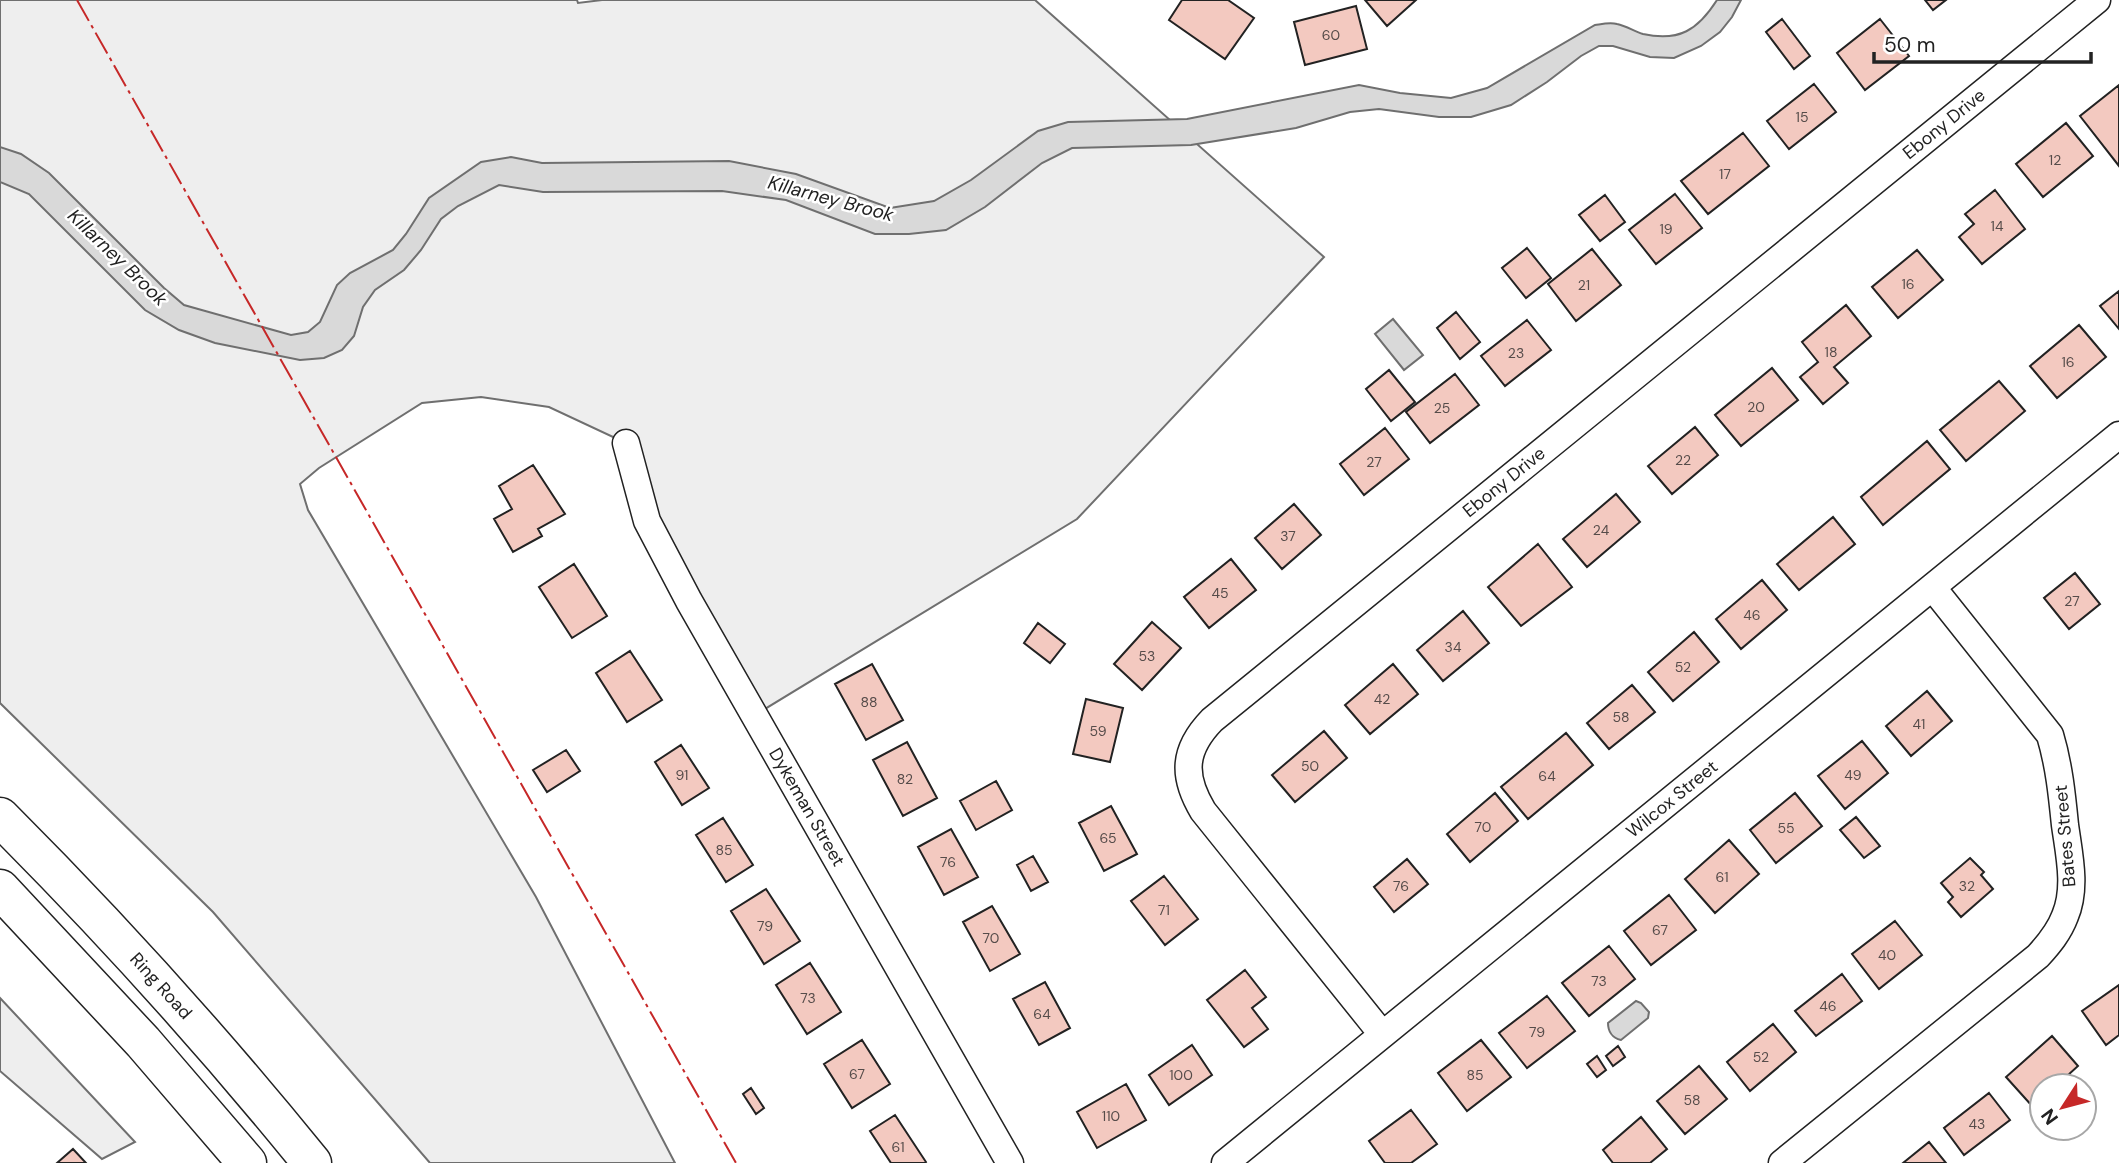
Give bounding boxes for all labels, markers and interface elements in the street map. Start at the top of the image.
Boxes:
scale bar [1874,21,2091,65]
house number: 60 [1322,26,1340,44]
text: 50 m [1884,31,1935,59]
street label: Ebony Drive [1898,83,1990,165]
house number: 15 [1796,108,1808,126]
house number: 12 [2049,151,2061,169]
house number: 17 [1719,165,1731,183]
water label: Killarney Brook [765,170,897,227]
water label: Killarney Brook [62,203,173,312]
house number: 14 [1991,217,2004,235]
house number: 19 [1659,220,1673,238]
house number: 16 [1901,275,1915,293]
house number: 21 [1578,276,1590,294]
house number: 18 [1825,343,1837,361]
house number: 23 [1508,344,1524,362]
house number: 16 [2061,353,2075,371]
house number: 20 [1747,398,1765,416]
house number: 25 [1434,399,1450,417]
street label: Ebony Drive [1458,441,1550,523]
house number: 22 [1675,451,1691,469]
house number: 27 [1366,453,1382,471]
house number: 24 [1593,521,1610,539]
house number: 37 [1280,527,1296,545]
house number: 45 [1211,584,1229,602]
house number: 27 [2064,592,2080,610]
house number: 46 [1743,606,1761,624]
house number: 34 [1445,638,1462,656]
house number: 53 [1139,647,1155,665]
house number: 52 [1675,658,1691,676]
house number: 42 [1374,690,1390,708]
house number: 88 [860,693,878,711]
house number: 58 [1612,708,1630,726]
house number: 41 [1913,715,1925,733]
house number: 59 [1090,722,1107,740]
street label: Dykeman Street [763,743,851,871]
street label: Wilcox Street [1621,755,1723,843]
house number: 50 [1301,757,1319,775]
house number: 91 [676,766,688,784]
house number: 49 [1844,766,1862,784]
house number: 64 [1538,767,1556,785]
house number: 82 [897,770,913,788]
street label: Bates Street [2049,784,2081,888]
house number: 70 [1475,818,1491,836]
house number: 55 [1777,819,1795,837]
house number: 65 [1099,829,1117,847]
house number: 85 [715,841,733,859]
house number: 76 [940,853,956,871]
house number: 61 [1715,868,1729,886]
house number: 76 [1393,877,1409,895]
house number: 32 [1959,877,1975,895]
house number: 71 [1158,901,1170,919]
house number: 79 [757,917,773,935]
house number: 67 [1652,921,1668,939]
house number: 70 [983,929,999,947]
house number: 40 [1878,946,1896,964]
street label: Ring Road [125,947,197,1025]
house number: 73 [1591,972,1607,990]
house number: 73 [800,989,816,1007]
house number: 46 [1819,997,1837,1015]
house number: 64 [1033,1005,1051,1023]
house number: 79 [1529,1023,1545,1041]
house number: 52 [1753,1048,1769,1066]
house number: 67 [849,1065,865,1083]
house number: 100 [1169,1066,1193,1084]
house number: 85 [1466,1066,1484,1084]
north arrow [2028,1072,2098,1142]
house number: 58 [1683,1091,1701,1109]
text: N [2035,1104,2064,1130]
house number: 110 [1102,1107,1120,1125]
house number: 43 [1969,1115,1985,1133]
house number: 61 [891,1138,905,1156]

